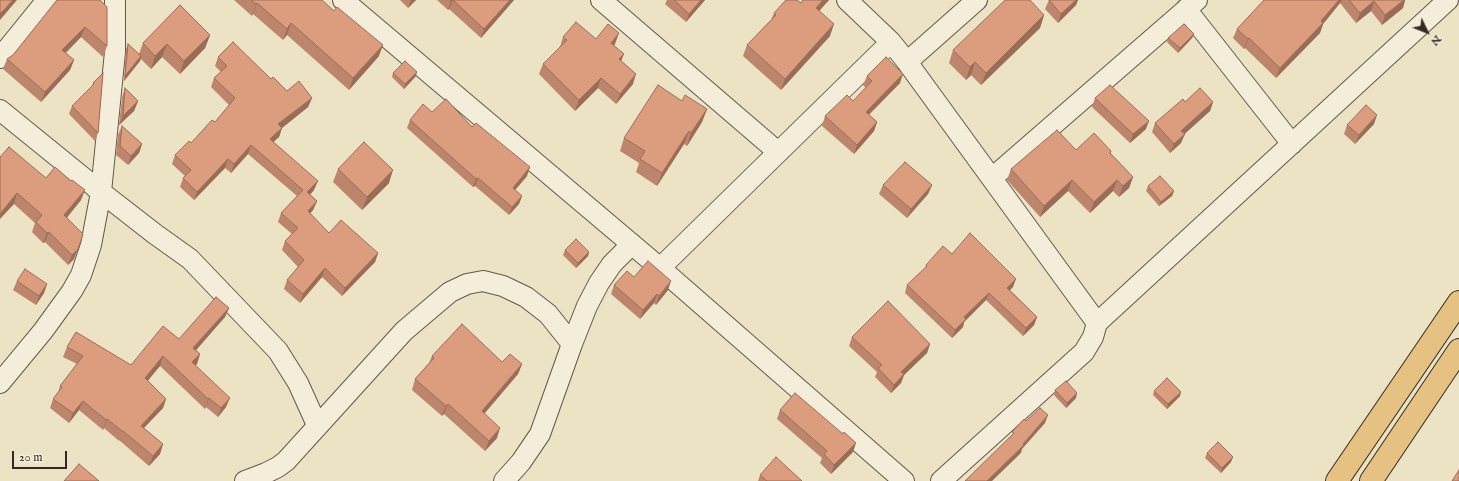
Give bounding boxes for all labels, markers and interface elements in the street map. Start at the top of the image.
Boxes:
north arrow [1407,12,1447,52]
text: N [1427,32,1444,48]
scale bar [14,443,69,469]
text: 20 m [19,450,42,465]

